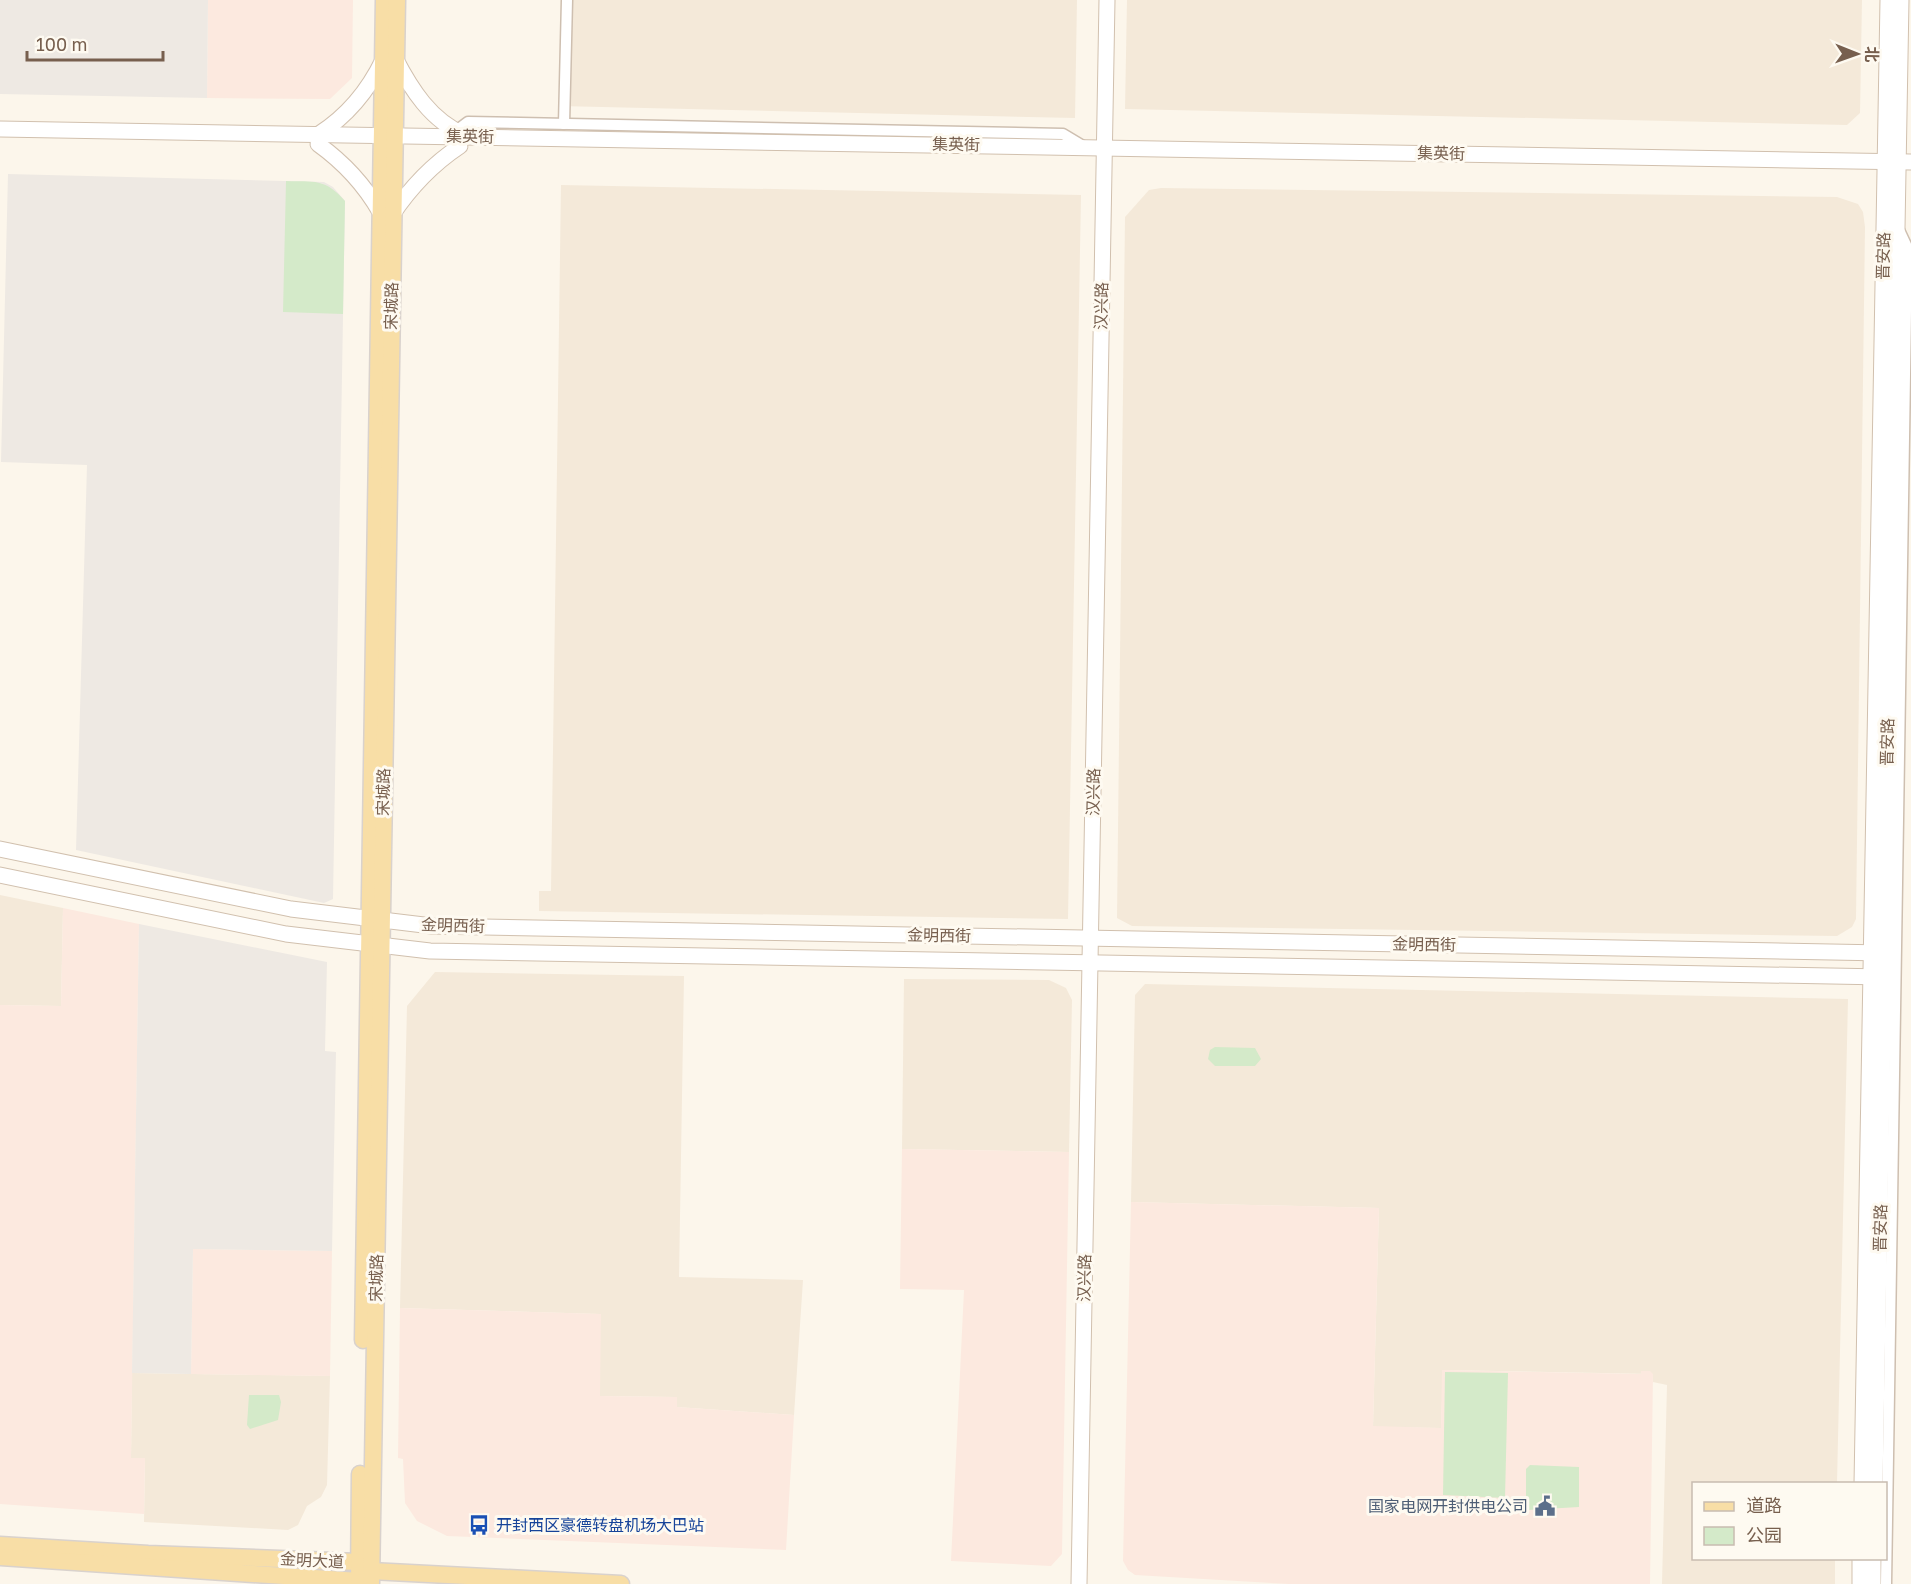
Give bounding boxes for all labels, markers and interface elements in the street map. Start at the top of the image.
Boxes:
scale bar [27,24,164,62]
north arrow [1827,24,1887,84]
text: 100 m [36,33,87,55]
text: 北 [1862,46,1882,62]
street label: 集英街 [446,126,494,146]
street label: 集英街 [932,134,980,154]
street label: 集英街 [1417,143,1465,163]
street label: 晋安路 [1873,232,1893,280]
street label: 宋城路 [381,282,401,330]
street label: 汉兴路 [1091,282,1111,330]
street label: 晋安路 [1877,718,1897,766]
street label: 宋城路 [373,768,393,816]
street label: 汉兴路 [1083,768,1103,816]
street label: 金明西街 [421,914,485,936]
street label: 金明西街 [907,924,971,946]
street label: 金明西街 [1392,933,1456,955]
street label: 晋安路 [1870,1204,1890,1252]
street label: 宋城路 [366,1254,386,1302]
street label: 汉兴路 [1074,1254,1094,1302]
legend [1692,1482,1887,1560]
public building icon: 国家电网开封供电公司 [1533,1494,1557,1518]
text: 道路 [1746,1494,1782,1516]
place label: 国家电网开封供电公司 [1368,1496,1528,1516]
bus stop icon: 开封西区豪德转盘机场大巴站 [467,1513,491,1537]
place label: 开封西区豪德转盘机场大巴站 [496,1515,704,1535]
text: 公园 [1746,1524,1782,1546]
street label: 金明大道 [280,1548,344,1572]

